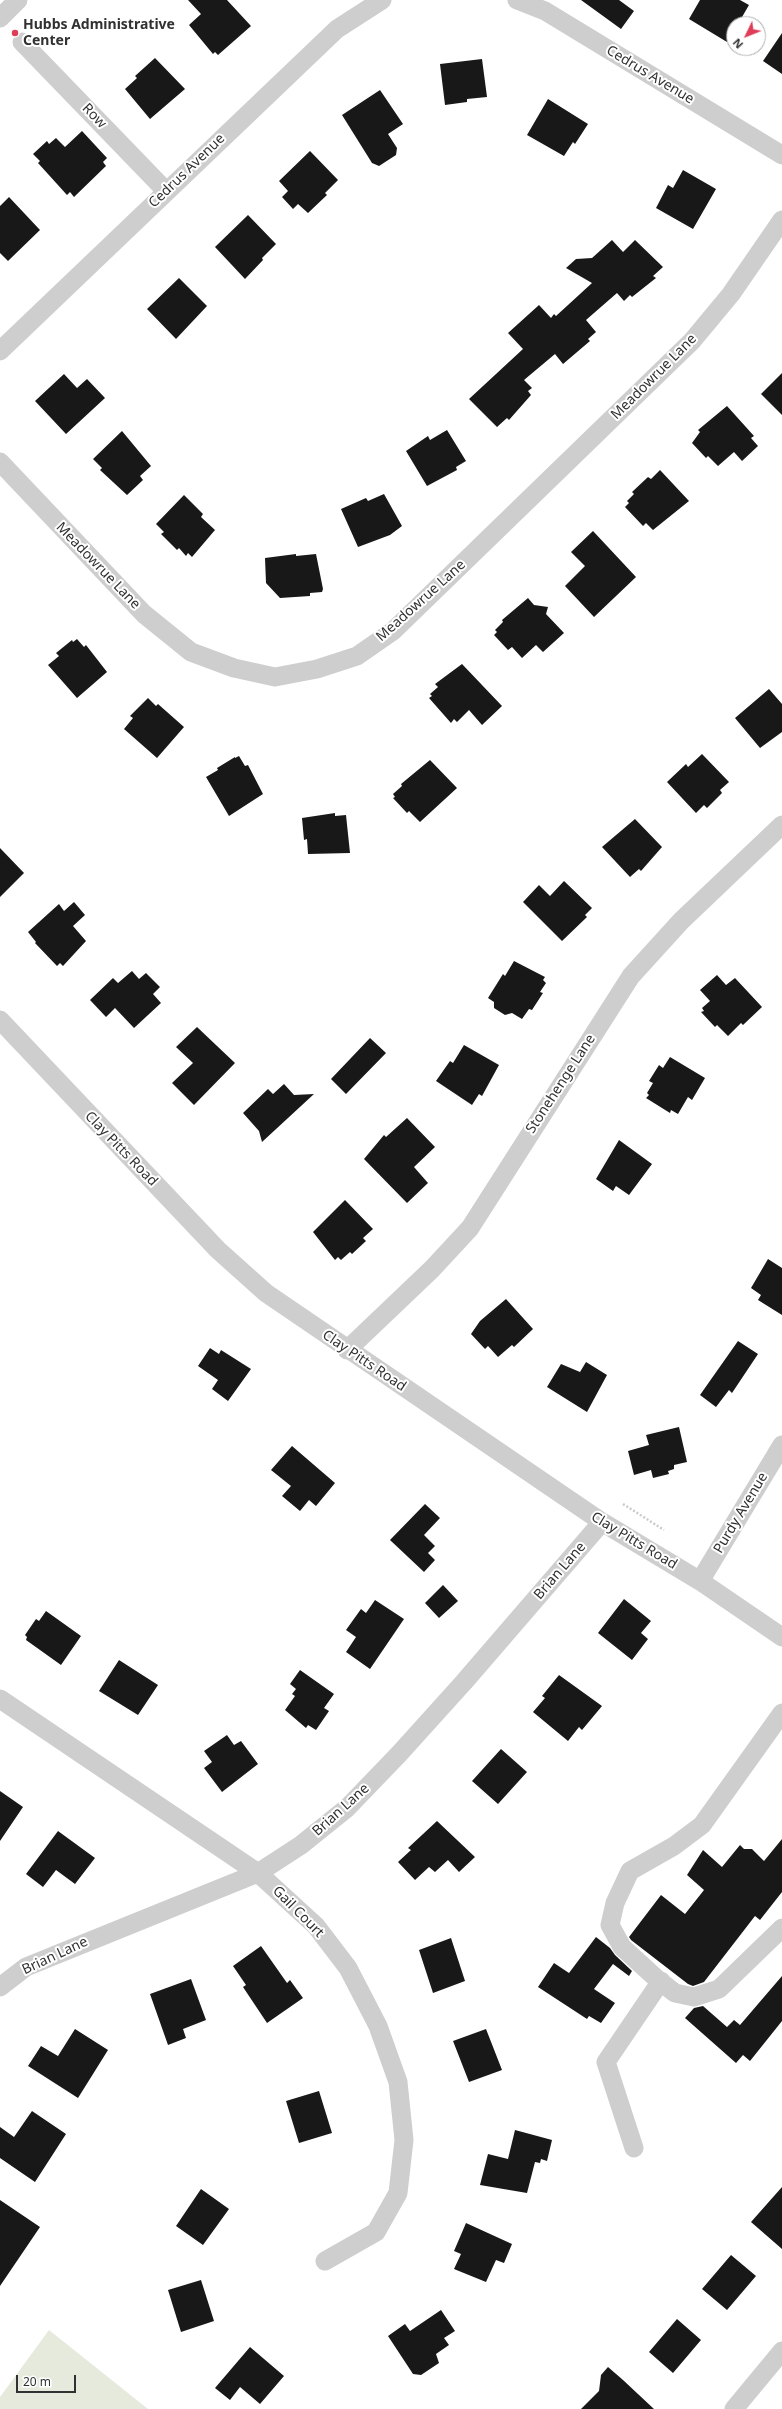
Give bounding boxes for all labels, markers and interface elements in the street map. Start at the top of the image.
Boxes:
north arrow [726,16,766,56]
place label: Hubbs Administrative Center [23,17,175,50]
marker: Hubbs Administrative Center [10,28,20,38]
text: N [729,35,746,52]
street label: Cedrus Avenue [603,42,697,108]
street label: Row [78,100,110,132]
street label: Cedrus Avenue [145,130,229,212]
street label: Meadowrue Lane [608,331,700,423]
street label: Meadowrue Lane [52,519,144,613]
street label: Meadowrue Lane [373,557,469,645]
street label: Stonehenge Lane [523,1031,599,1137]
street label: Clay Pitts Road [81,1108,161,1190]
street label: Clay Pitts Road [319,1327,409,1395]
street label: Purdy Avenue [710,1470,772,1556]
street label: Clay Pitts Road [588,1509,680,1573]
street label: Brian Lane [531,1539,589,1603]
street label: Brian Lane [309,1780,373,1840]
street label: Gail Court [269,1883,327,1941]
street label: Brian Lane [20,1934,90,1978]
scale bar [18,2367,78,2393]
text: 20 m [23,2373,51,2390]

